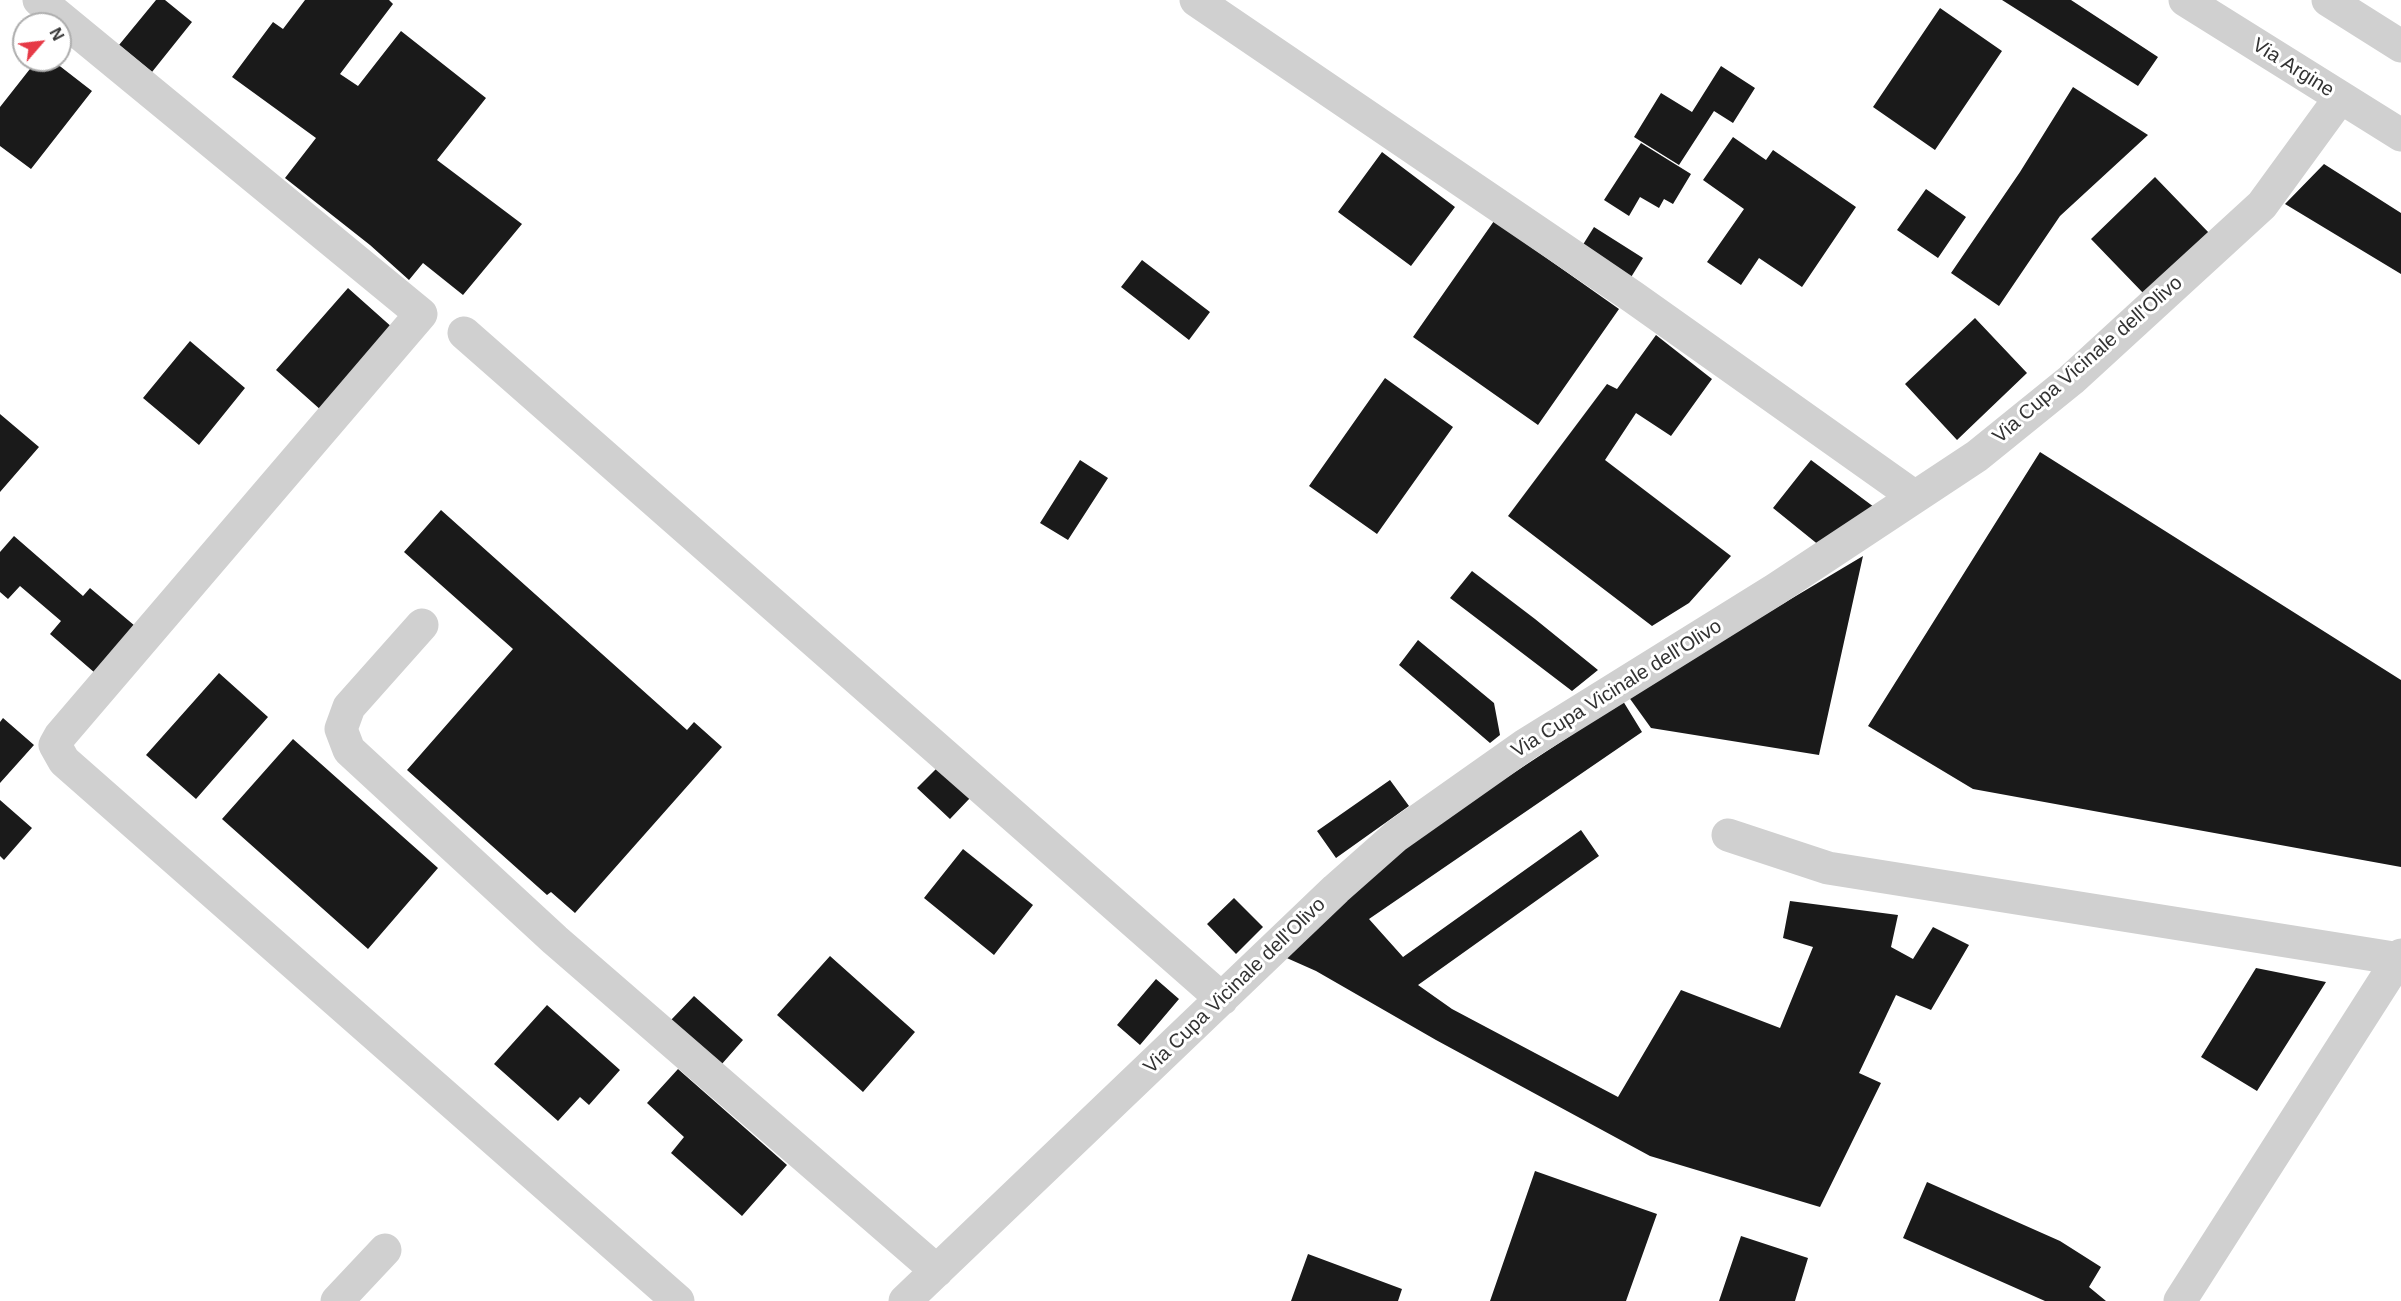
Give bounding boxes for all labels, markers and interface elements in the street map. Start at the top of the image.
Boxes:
north arrow [12,12,72,72]
text: N [46,25,67,43]
street label: Via Argine [2248,33,2338,103]
street label: Via Cupa Vicinale dell'Olivo [1988,271,2188,449]
street label: Via Cupa Vicinale dell'Olivo [1508,614,1726,764]
street label: Via Cupa Vicinale dell'Olivo [1139,893,1331,1079]

